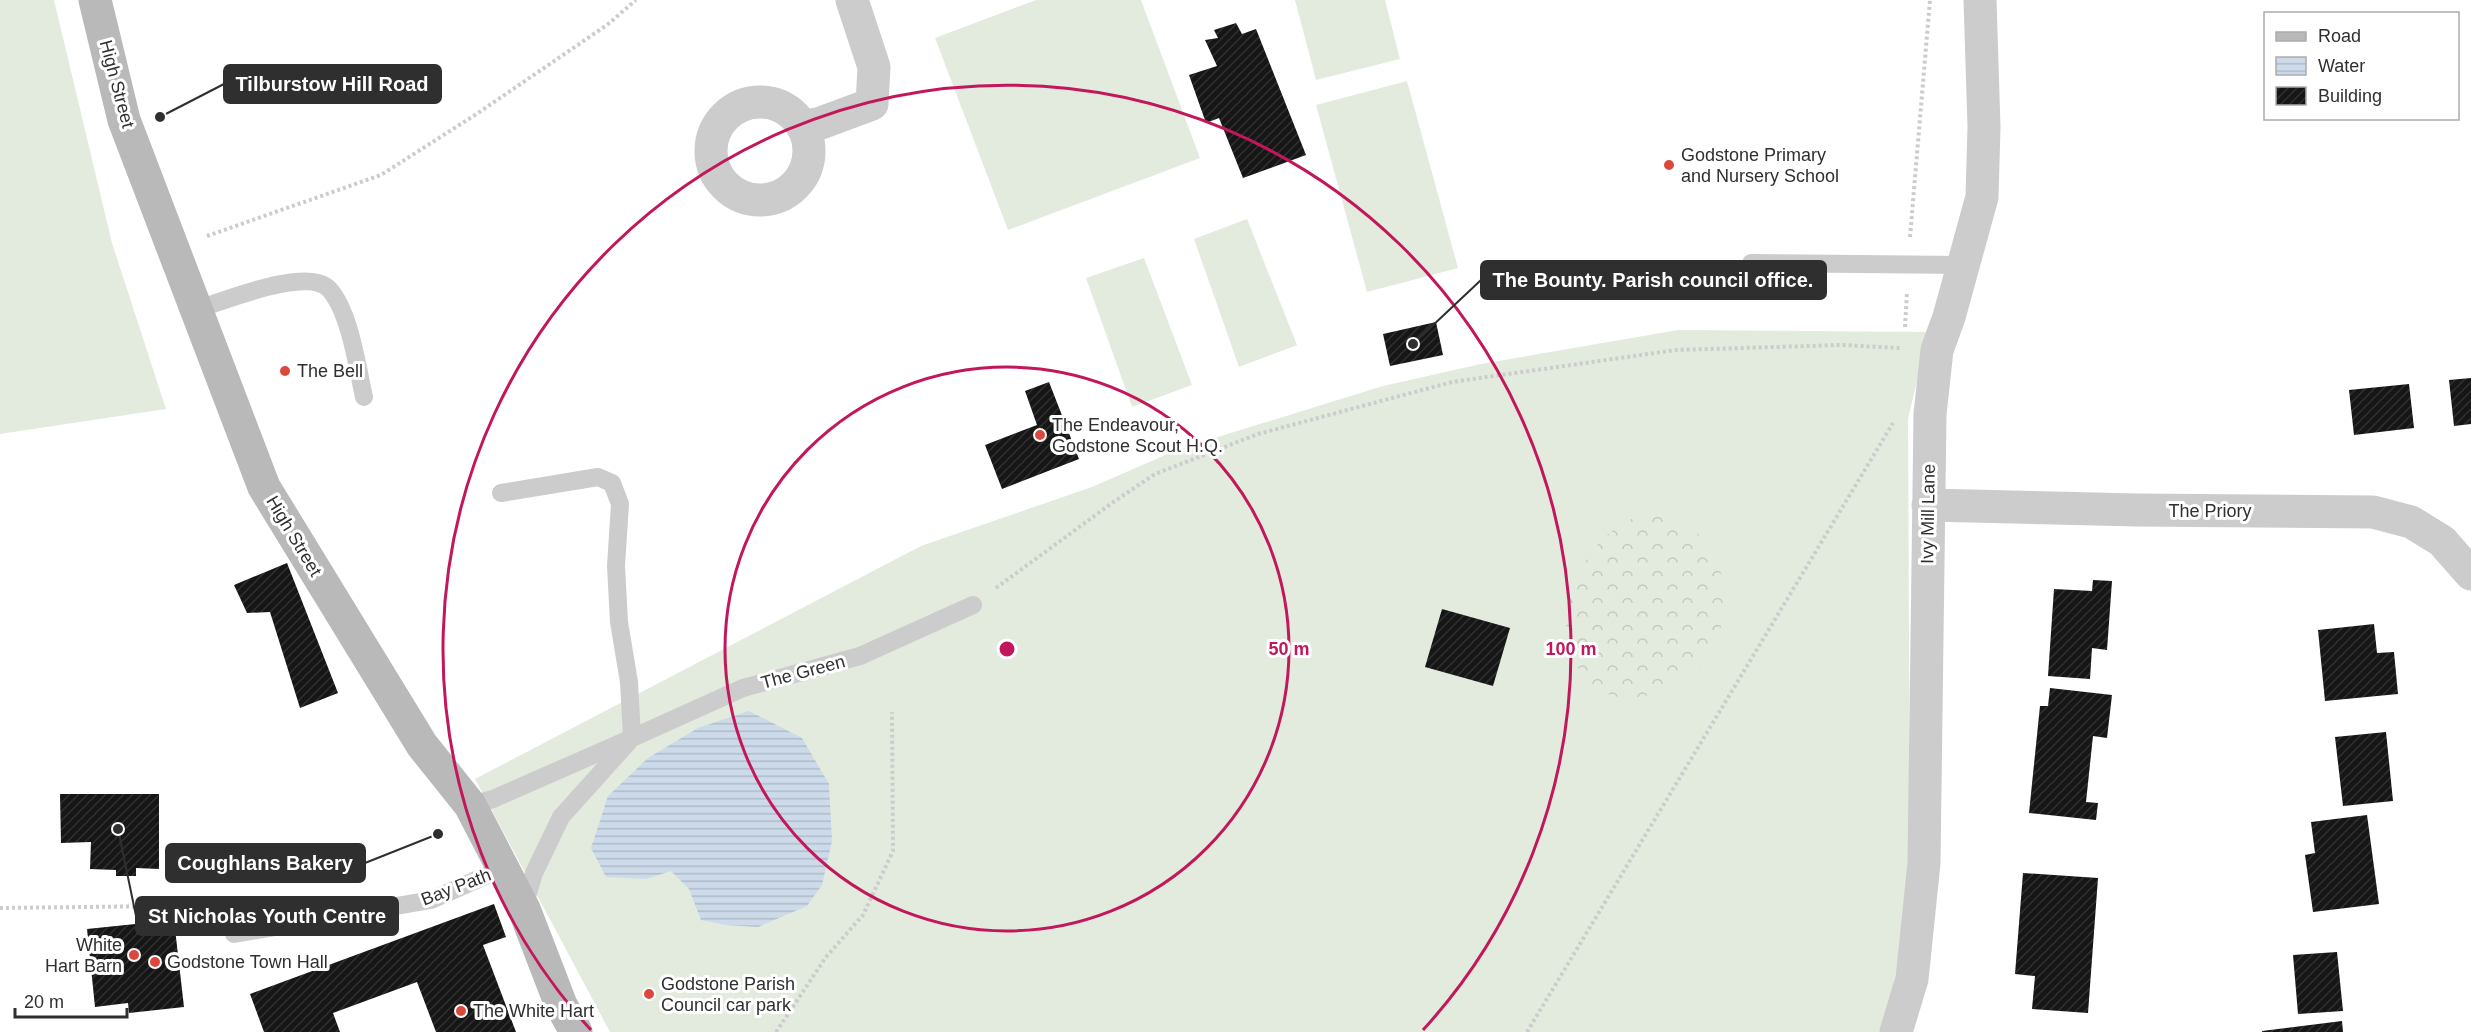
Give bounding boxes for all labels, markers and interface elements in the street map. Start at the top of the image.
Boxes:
legend [2264,12,2459,120]
text: Road [2318,26,2361,46]
street label: High Street [96,38,138,130]
text: Water [2318,56,2365,76]
callout: Tilburstow Hill Road [224,65,441,103]
text: Tilburstow Hill Road [236,73,428,95]
text: Building [2318,86,2382,106]
place label: Godstone Primary and Nursery School [1681,145,1839,186]
marker: Godstone Primary and Nursery School [1662,158,1676,172]
callout: The Bounty. Parish council office. [1481,261,1826,299]
text: The Bounty. Parish council office. [1493,269,1813,291]
place label: The Bell [297,361,363,381]
marker: The Bell [278,364,292,378]
place label: The Endeavour, Godstone Scout H.Q. [1052,415,1223,456]
marker: The Endeavour, Godstone Scout H.Q. [1033,428,1047,442]
street label: Ivy Mill Lane [1917,464,1939,564]
street label: High Street [262,492,326,580]
street label: The Priory [2168,501,2252,521]
centre of rings [997,639,1017,659]
text: 50 m [1268,639,1310,659]
text: 100 m [1545,639,1597,659]
street label: The Green [759,651,847,693]
callout: Coughlans Bakery [166,844,365,882]
text: Coughlans Bakery [177,852,354,874]
street label: Bay Path [418,865,494,909]
callout: St Nicholas Youth Centre [136,897,398,935]
text: St Nicholas Youth Centre [148,905,386,927]
place label: White Hart Barn [45,935,122,976]
marker: White Hart Barn [127,948,141,962]
place label: Godstone Town Hall [167,952,328,972]
marker: Godstone Town Hall [148,955,162,969]
place label: Godstone Parish Council car park [661,974,795,1015]
scale bar [15,981,128,1019]
marker: Godstone Parish Council car park [642,987,656,1001]
text: 20 m [24,992,64,1012]
place label: The White Hart [473,1001,594,1021]
marker: The White Hart [454,1004,468,1018]

